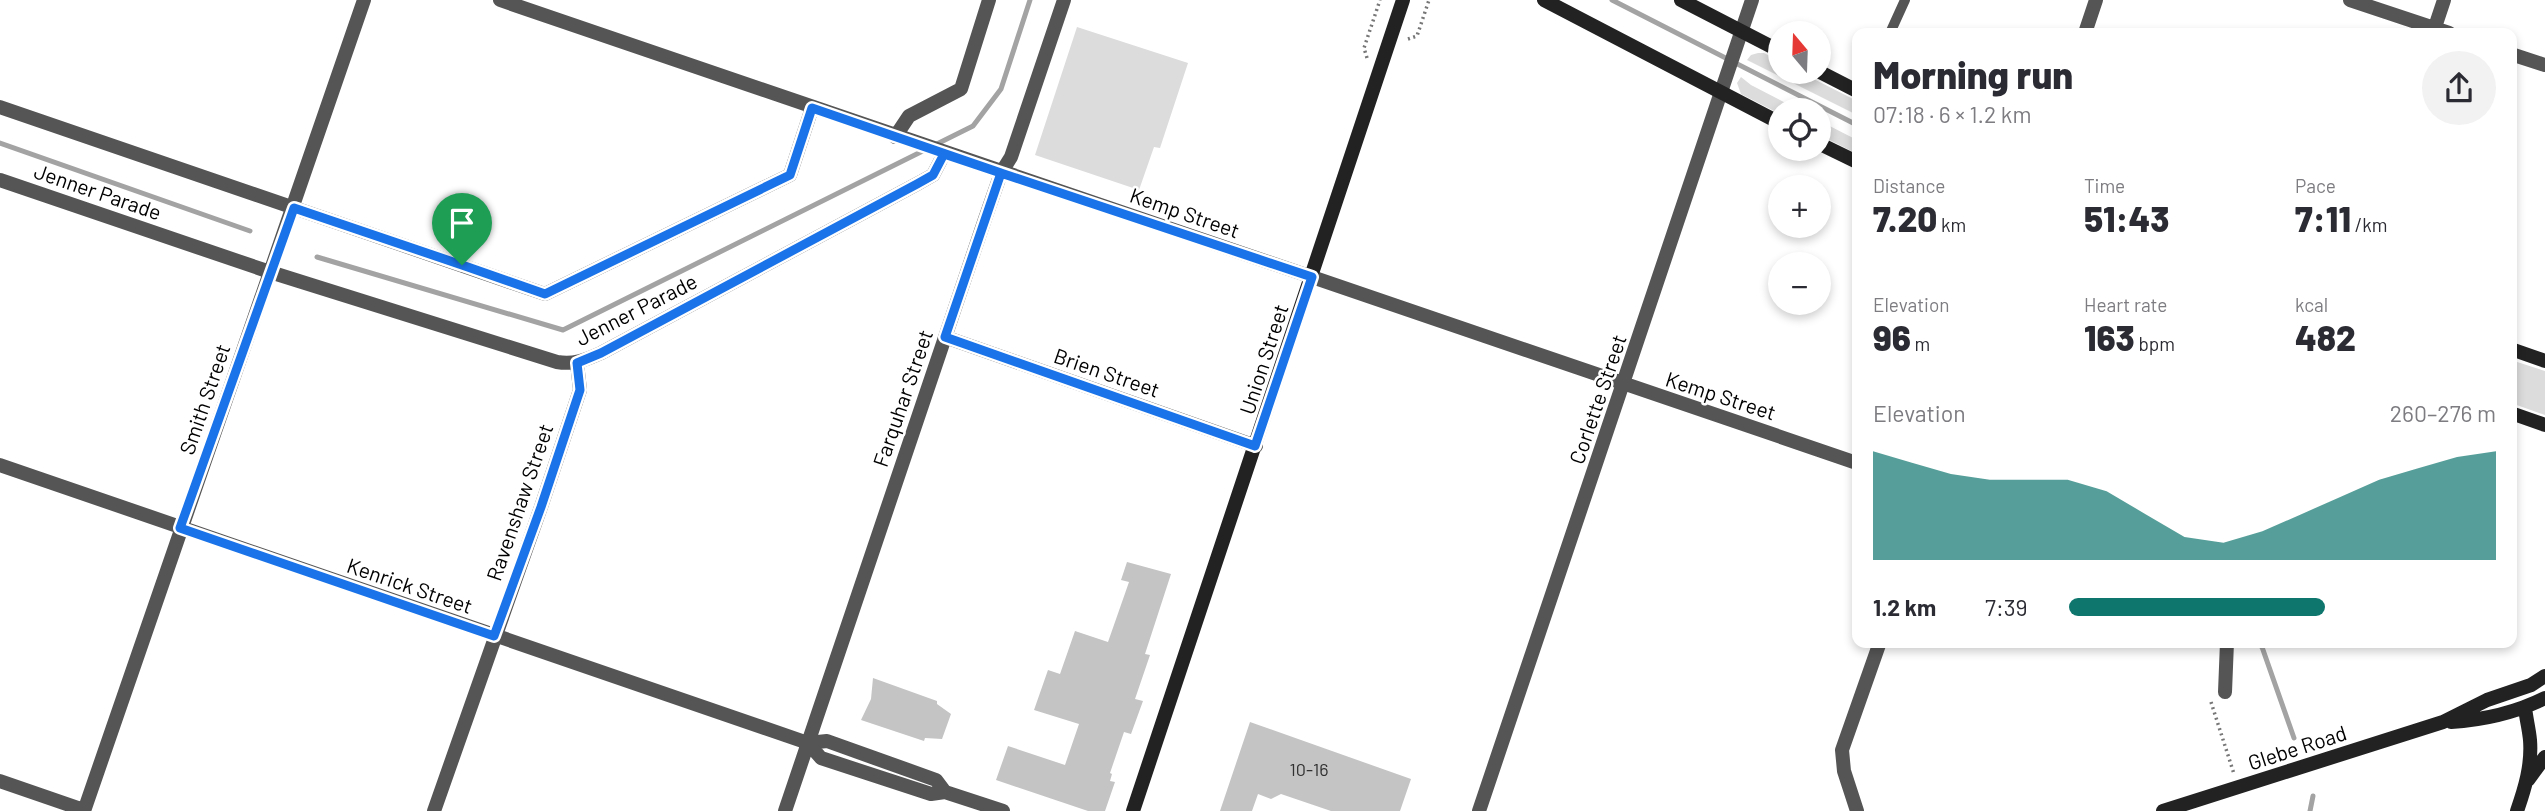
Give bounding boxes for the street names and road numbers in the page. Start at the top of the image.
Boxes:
street label: Jenner Parade [31,158,165,224]
street label: Kemp Street [1127,182,1243,242]
street label: Jenner Parade [571,268,701,350]
street label: Union Street [1233,301,1293,417]
street label: Farquhar Street [867,326,937,470]
street label: Corlette Street [1563,331,1631,467]
street label: Smith Street [173,340,235,458]
street label: Brien Street [1051,342,1163,402]
street label: Kemp Street [1663,365,1779,425]
street label: Ravenshaw Street [480,420,558,584]
street label: Kenrick Street [344,552,476,618]
street label: Glebe Road [2245,719,2349,775]

